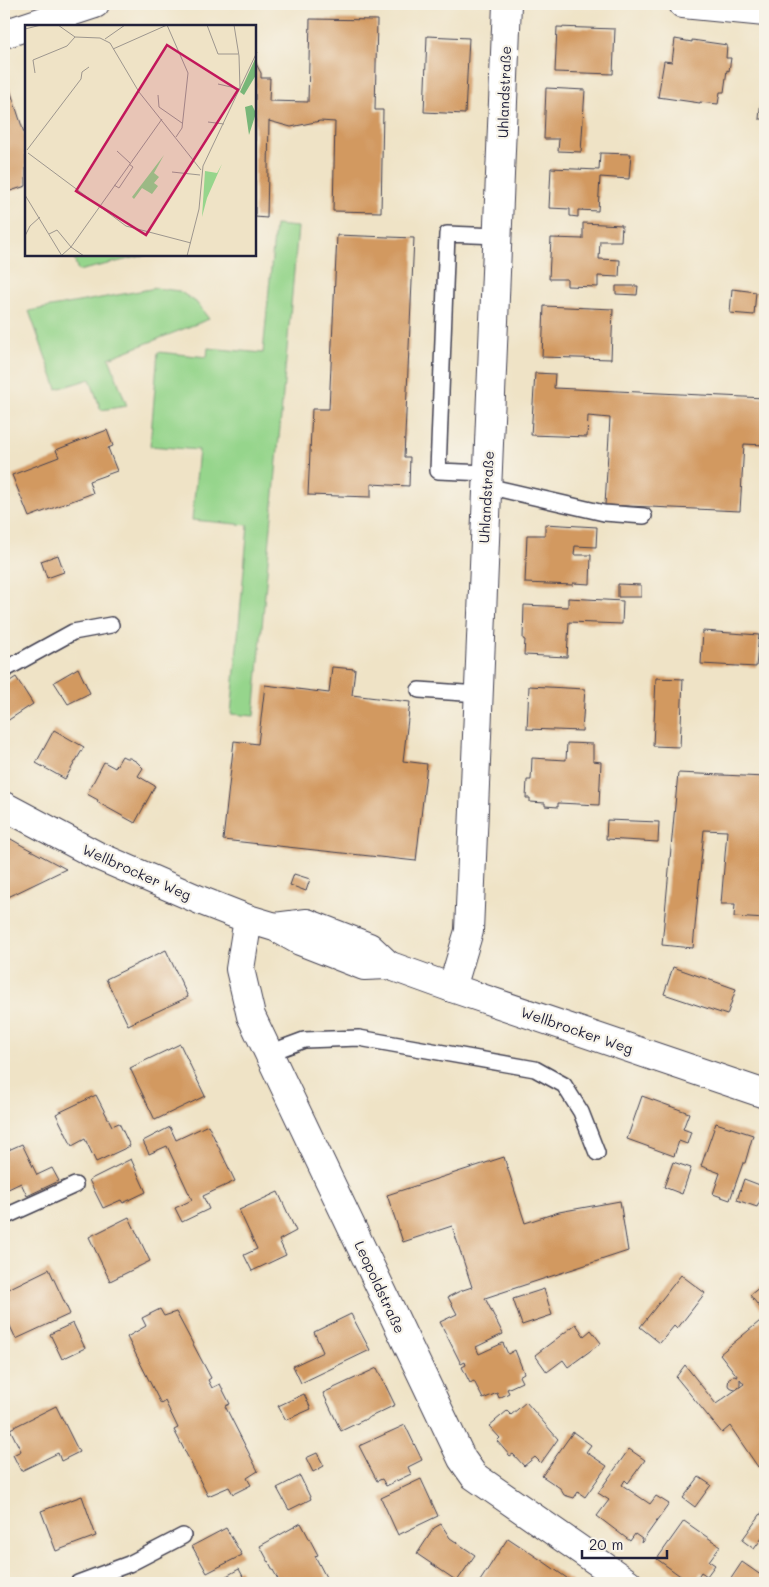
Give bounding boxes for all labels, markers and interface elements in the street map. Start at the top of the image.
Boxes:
inset map [25,25,256,256]
street label: Uhlandstraße [493,46,515,138]
street label: Uhlandstraße [474,450,498,544]
street label: Wellbrocker Weg [80,839,194,905]
street label: Wellbrocker Weg [519,1002,635,1058]
street label: Leopoldstraße [350,1238,410,1336]
scale bar [582,1527,666,1559]
text: 20 m [589,1534,623,1554]

